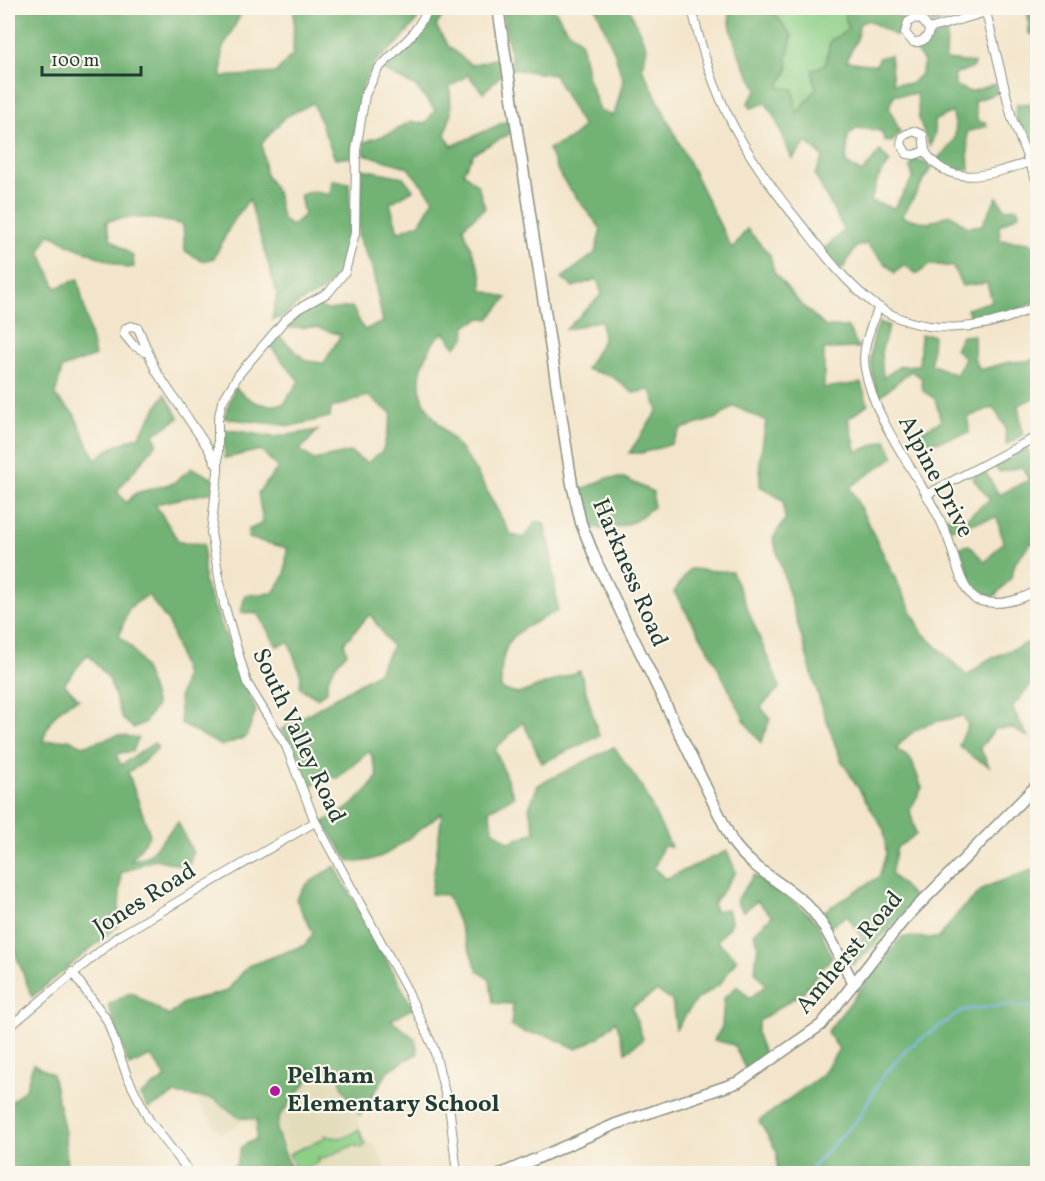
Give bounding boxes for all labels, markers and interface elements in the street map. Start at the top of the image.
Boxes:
scale bar [42,39,141,77]
text: 100 m [51,49,100,74]
street label: Alpine Drive [888,410,982,544]
street label: Harkness Road [582,493,676,653]
street label: South Valley Road [243,643,353,829]
street label: Jones Road [87,855,203,945]
street label: Amherst Road [788,884,912,1022]
place label: Pelham Elementary School [287,1060,500,1122]
marker: Pelham Elementary School [268,1084,282,1098]

